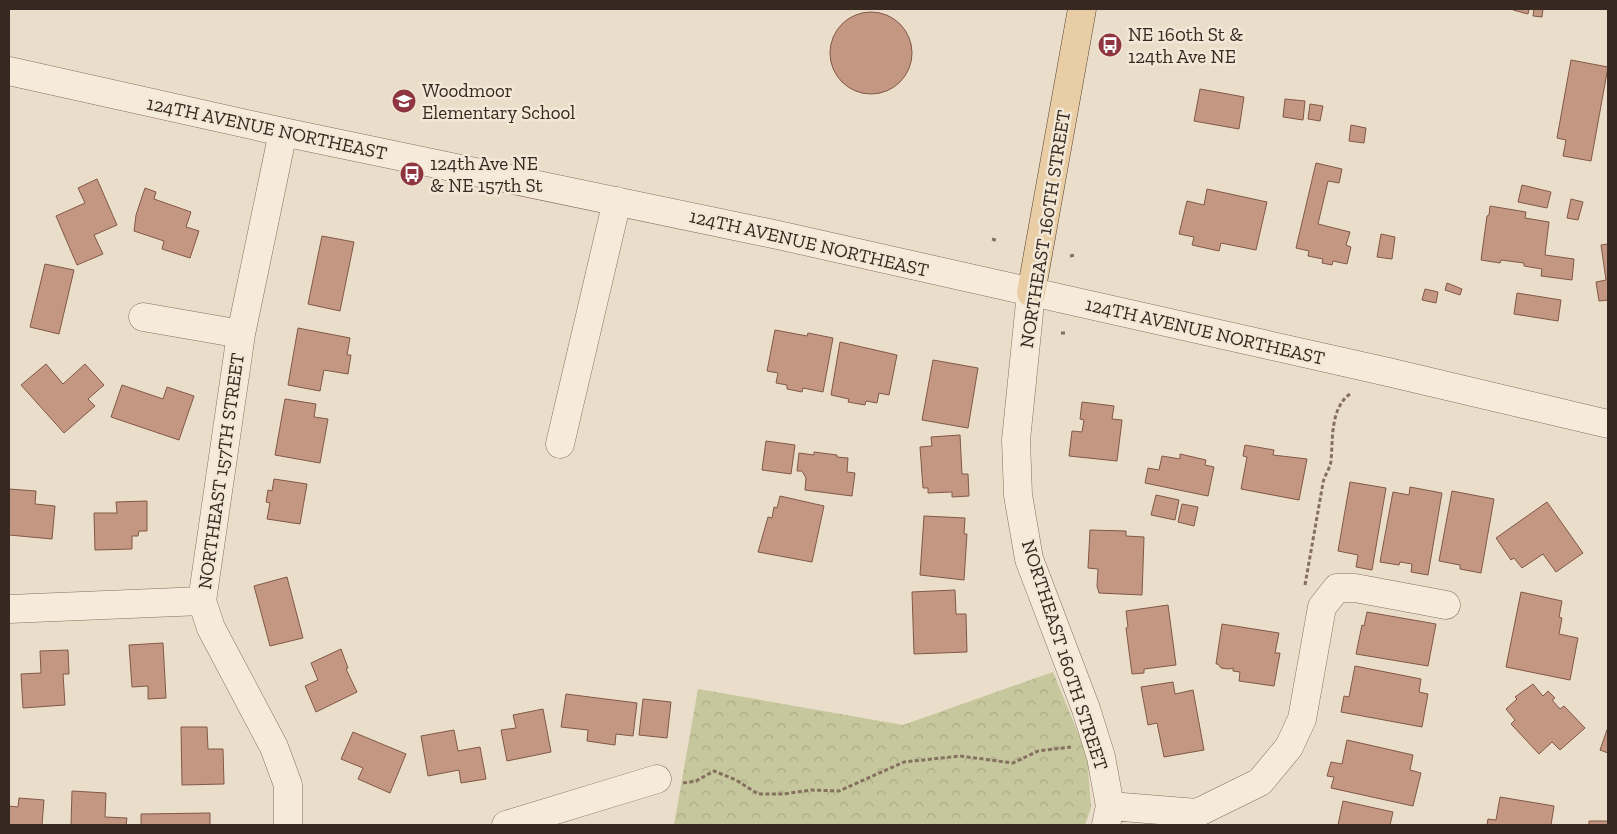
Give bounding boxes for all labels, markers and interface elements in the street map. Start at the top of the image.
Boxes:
place label: NE 160th St & 124th Ave NE [1128,23,1243,68]
bus stop icon: NE 160th St & 124th Ave NE [1097,32,1123,58]
place label: Woodmoor Elementary School [422,79,575,124]
school or university icon: Woodmoor Elementary School [391,88,417,114]
street label: 124TH AVENUE NORTHEAST [145,91,389,165]
street label: NORTHEAST 160TH STREET [1015,108,1075,350]
place label: 124th Ave NE & NE 157th St [430,152,543,197]
bus stop icon: 124th Ave NE & NE 157th St [399,161,425,187]
street label: 124TH AVENUE NORTHEAST [687,204,931,282]
street label: 124TH AVENUE NORTHEAST [1083,292,1327,370]
street label: NORTHEAST 157TH STREET [193,351,249,591]
street label: NORTHEAST 160TH STREET [1017,537,1113,773]

